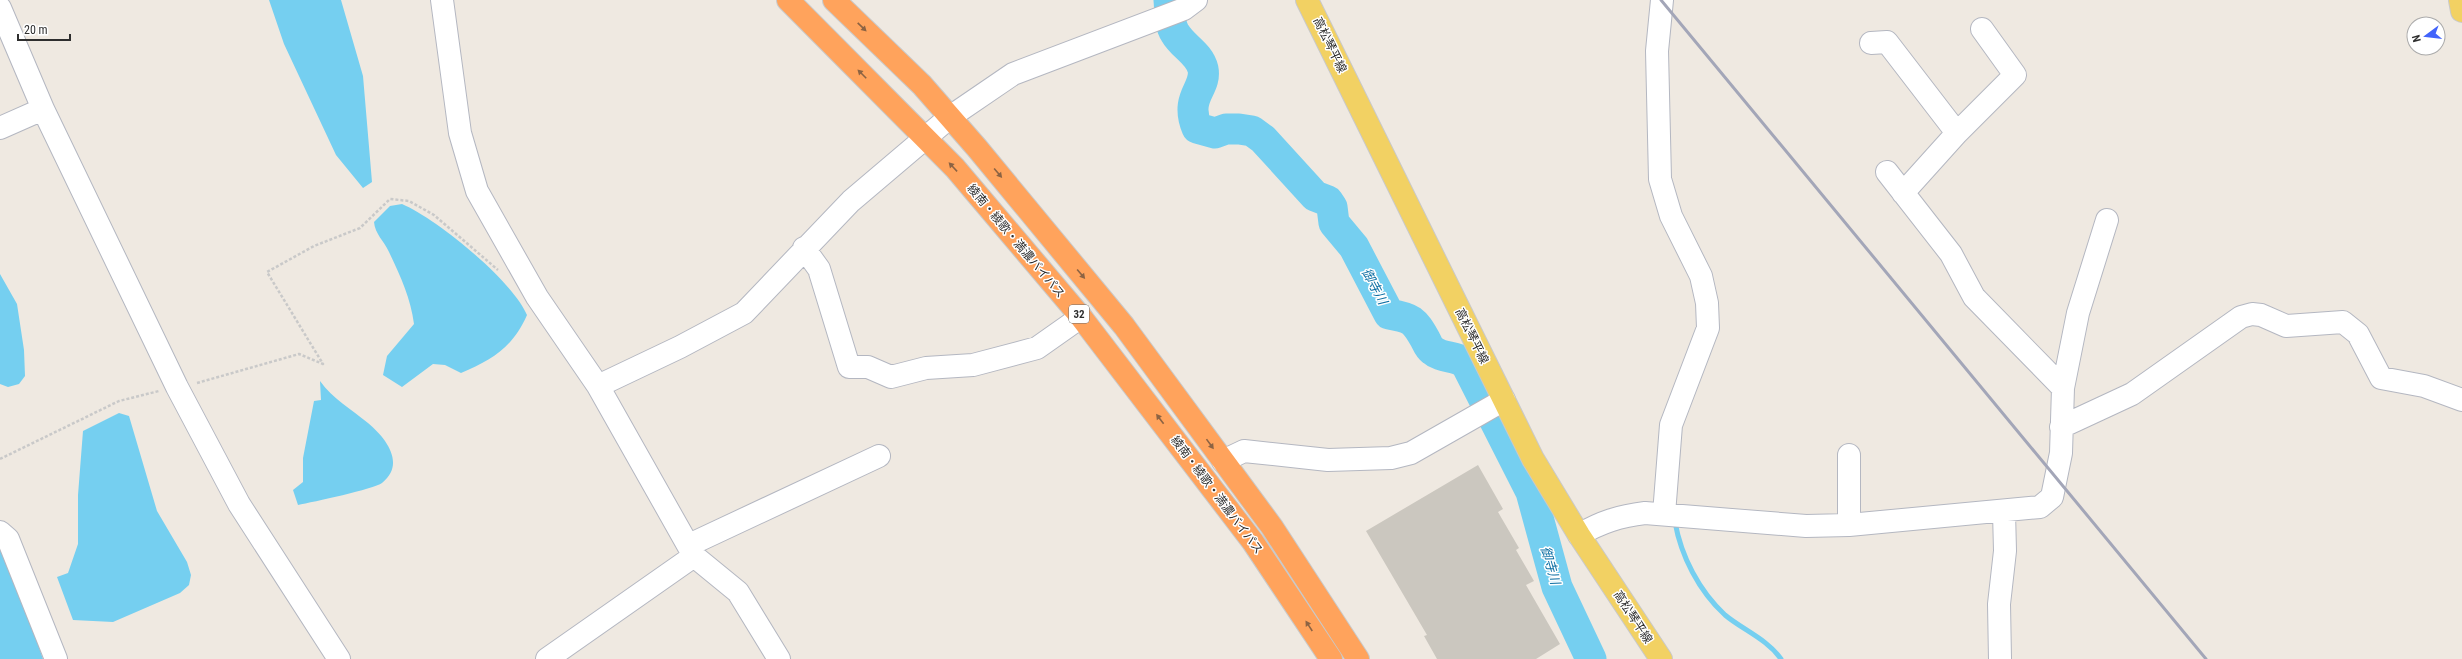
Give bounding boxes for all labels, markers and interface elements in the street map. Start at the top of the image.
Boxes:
street label: 高松琴平線 [1311,15,1349,75]
scale bar [18,16,70,42]
north arrow [2406,16,2446,56]
one-way arrow [857,22,867,32]
text: 20 m [24,23,48,37]
text: N [2410,33,2424,43]
one-way arrow [857,69,867,79]
one-way arrow [949,162,958,172]
one-way arrow [994,168,1003,179]
street label: 綾南・綾歌・満濃バイパス [964,181,1068,301]
water label: 御寺川 [1359,265,1391,309]
one-way arrow [1077,268,1086,279]
road number: 32 [1069,305,1089,323]
street label: 高松琴平線 [1453,306,1491,366]
one-way arrow [1156,413,1164,424]
street label: 綾南・綾歌・満濃バイパス [1168,433,1266,557]
one-way arrow [1206,439,1214,449]
water label: 御寺川 [1538,544,1564,588]
street label: 高松琴平線 [1611,588,1655,646]
one-way arrow [1306,621,1313,632]

